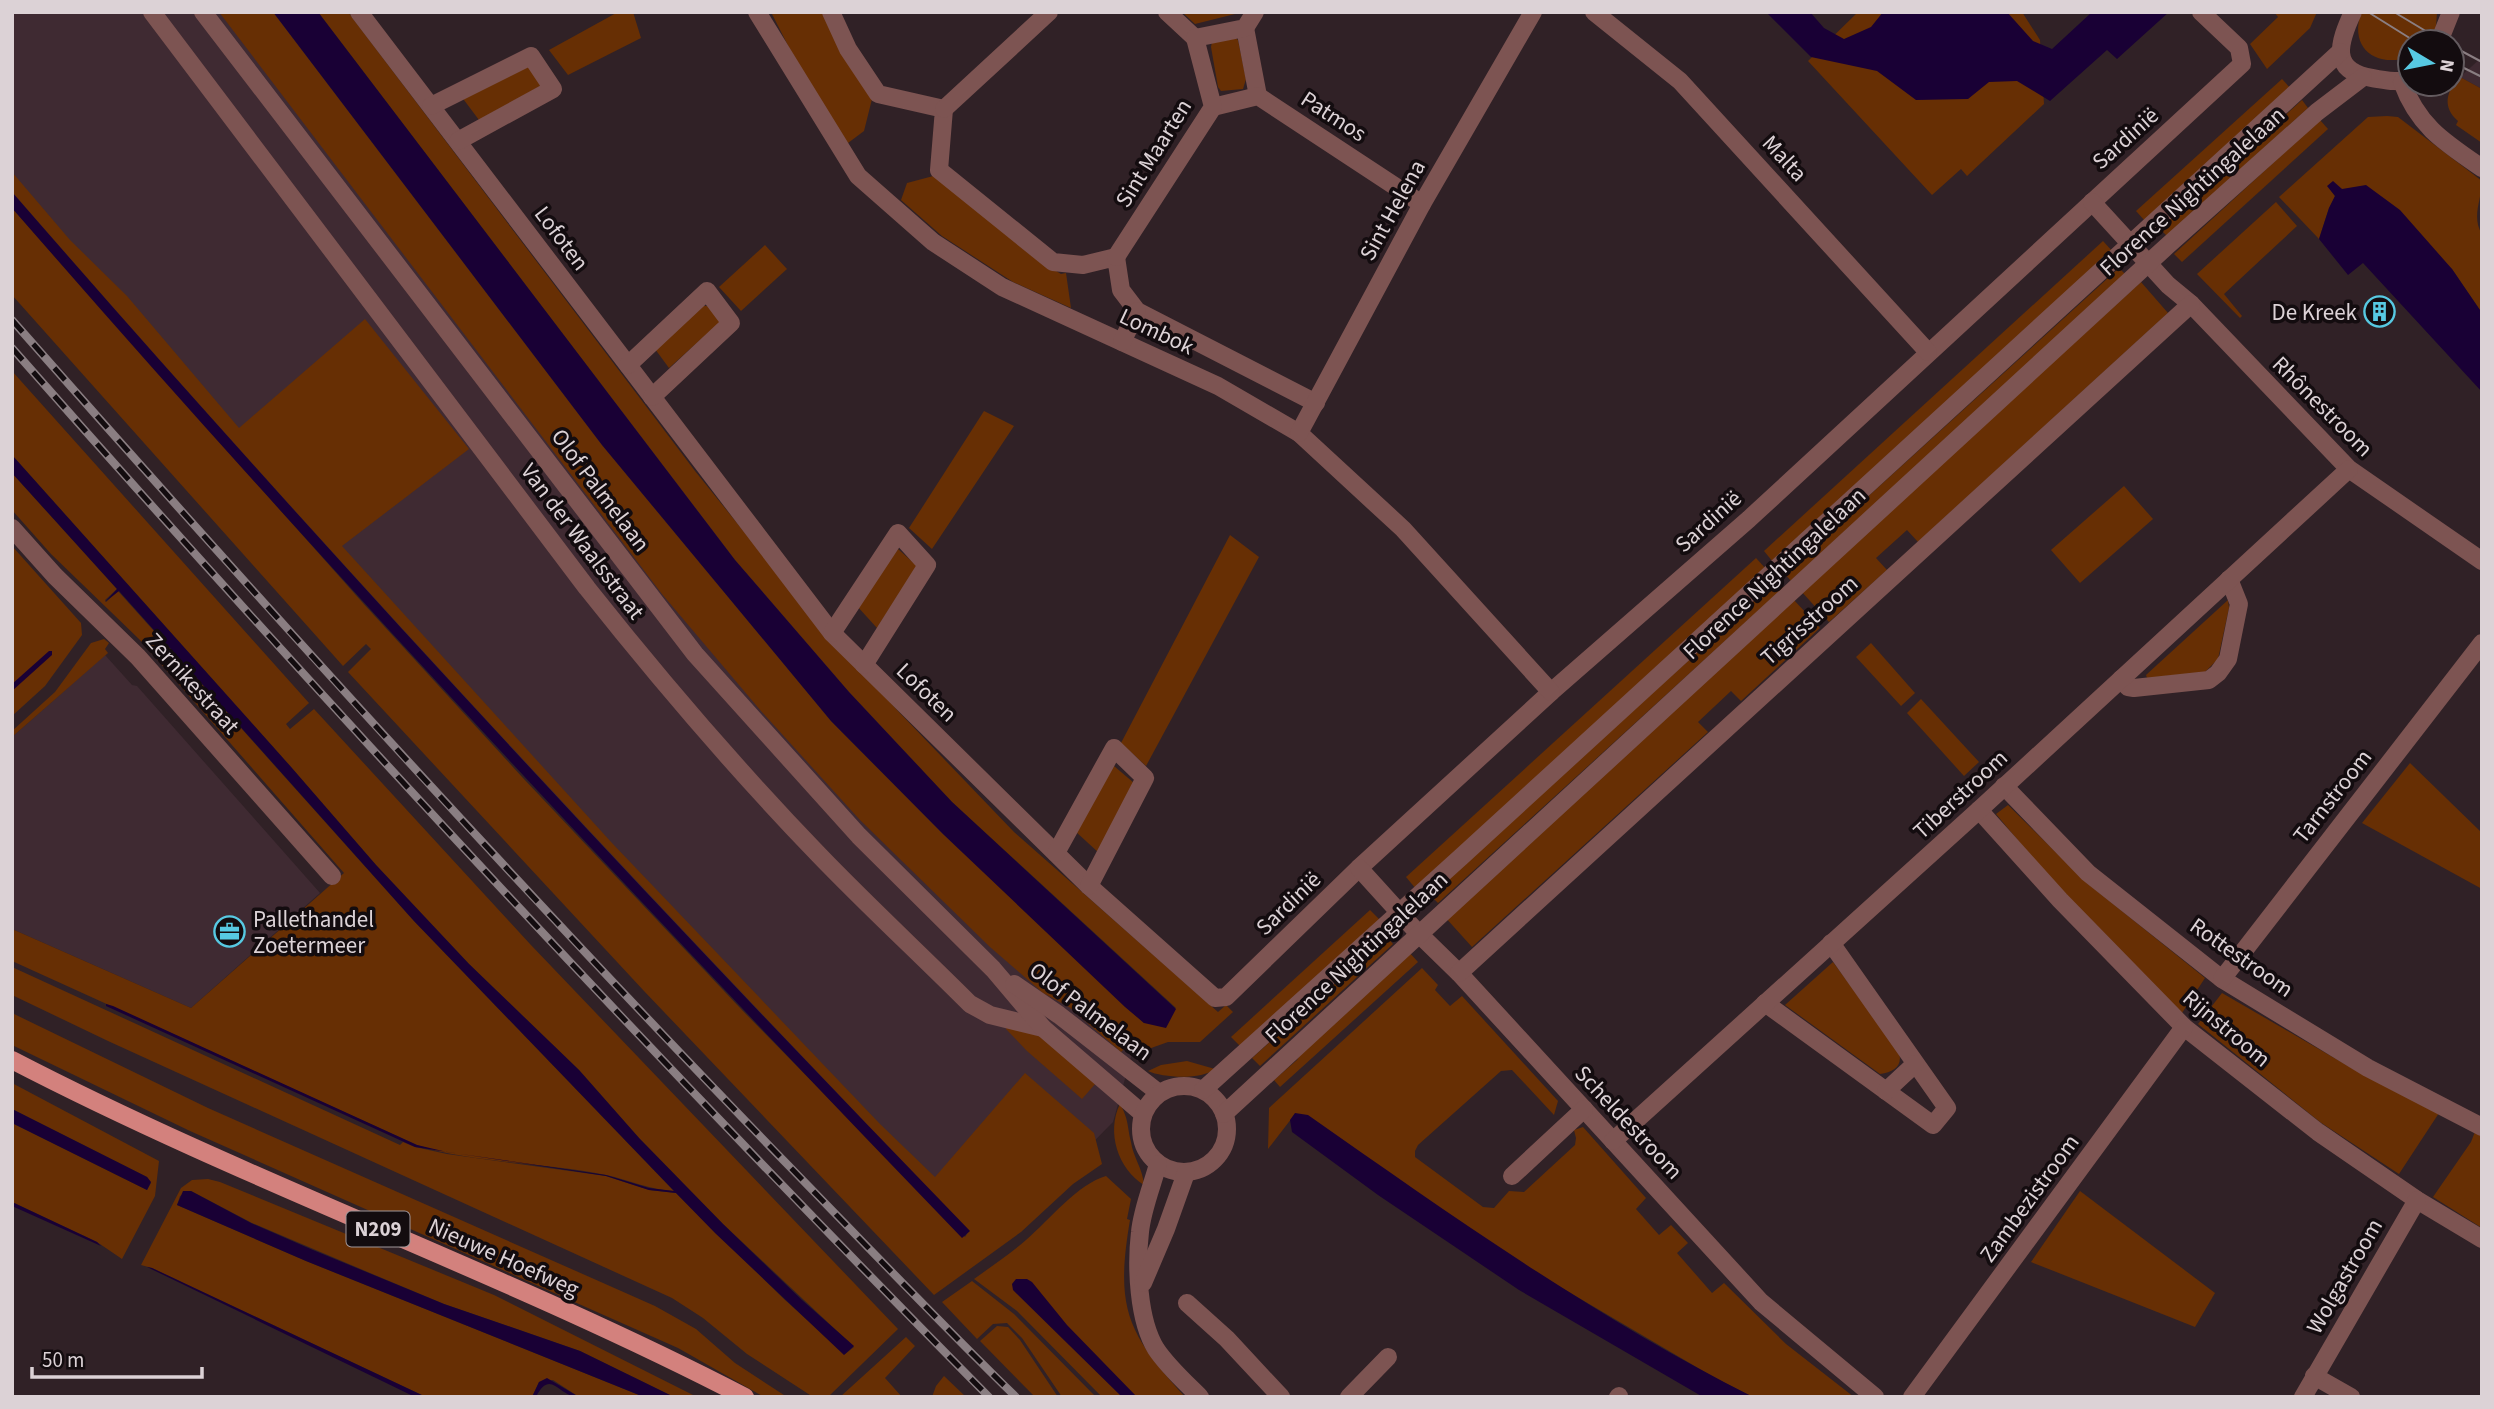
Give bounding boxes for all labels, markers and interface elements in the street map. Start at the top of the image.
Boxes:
north arrow [2396,28,2466,98]
text: N [2432,57,2461,74]
street label: Patmos [1294,83,1373,150]
street label: Sint Maarten [1107,93,1200,214]
street label: Sardinië [2085,99,2166,177]
street label: Florence Nightingalelaan [2092,99,2292,284]
street label: Malta [1754,128,1815,189]
street label: Sint Helena [1351,154,1434,267]
street label: Lofoten [526,199,597,278]
building icon: De Kreek [2363,295,2397,329]
place label: De Kreek [2272,296,2358,329]
street label: Lombok [1114,300,1200,363]
street label: Rhônestroom [2265,348,2381,464]
street label: Olof Palmelaan [543,422,658,559]
street label: Van der Waalsstraat [513,456,653,627]
street label: Florence Nightingalelaan [1675,480,1873,667]
street label: Sardinië [1668,482,1749,560]
street label: Tigrisstroom [1753,567,1866,673]
street label: Zernikestraat [138,625,248,742]
street label: Lofoten [889,655,964,730]
street label: Tiberstroom [1906,742,2015,847]
street label: Tarnstroom [2285,742,2380,850]
street label: Sardinië [1248,864,1328,943]
street label: Florence Nightingalelaan [1257,864,1455,1051]
place label: Pallethandel Zoetermeer [253,903,374,962]
street label: Rottestroom [2183,910,2300,1005]
office icon: Pallethandel Zoetermeer [213,915,247,949]
street label: Olof Palmelaan [1022,954,1159,1069]
street label: Rijnstroom [2176,982,2278,1075]
street label: Scheldestroom [1567,1058,1690,1187]
street label: Zambezistroom [1972,1128,2087,1269]
street label: Nieuwe Hoefweg [423,1210,585,1306]
road number: N209 [346,1212,410,1246]
street label: Wolgastroom [2298,1213,2391,1340]
scale bar [32,1336,201,1380]
text: 50 m [42,1345,84,1375]

